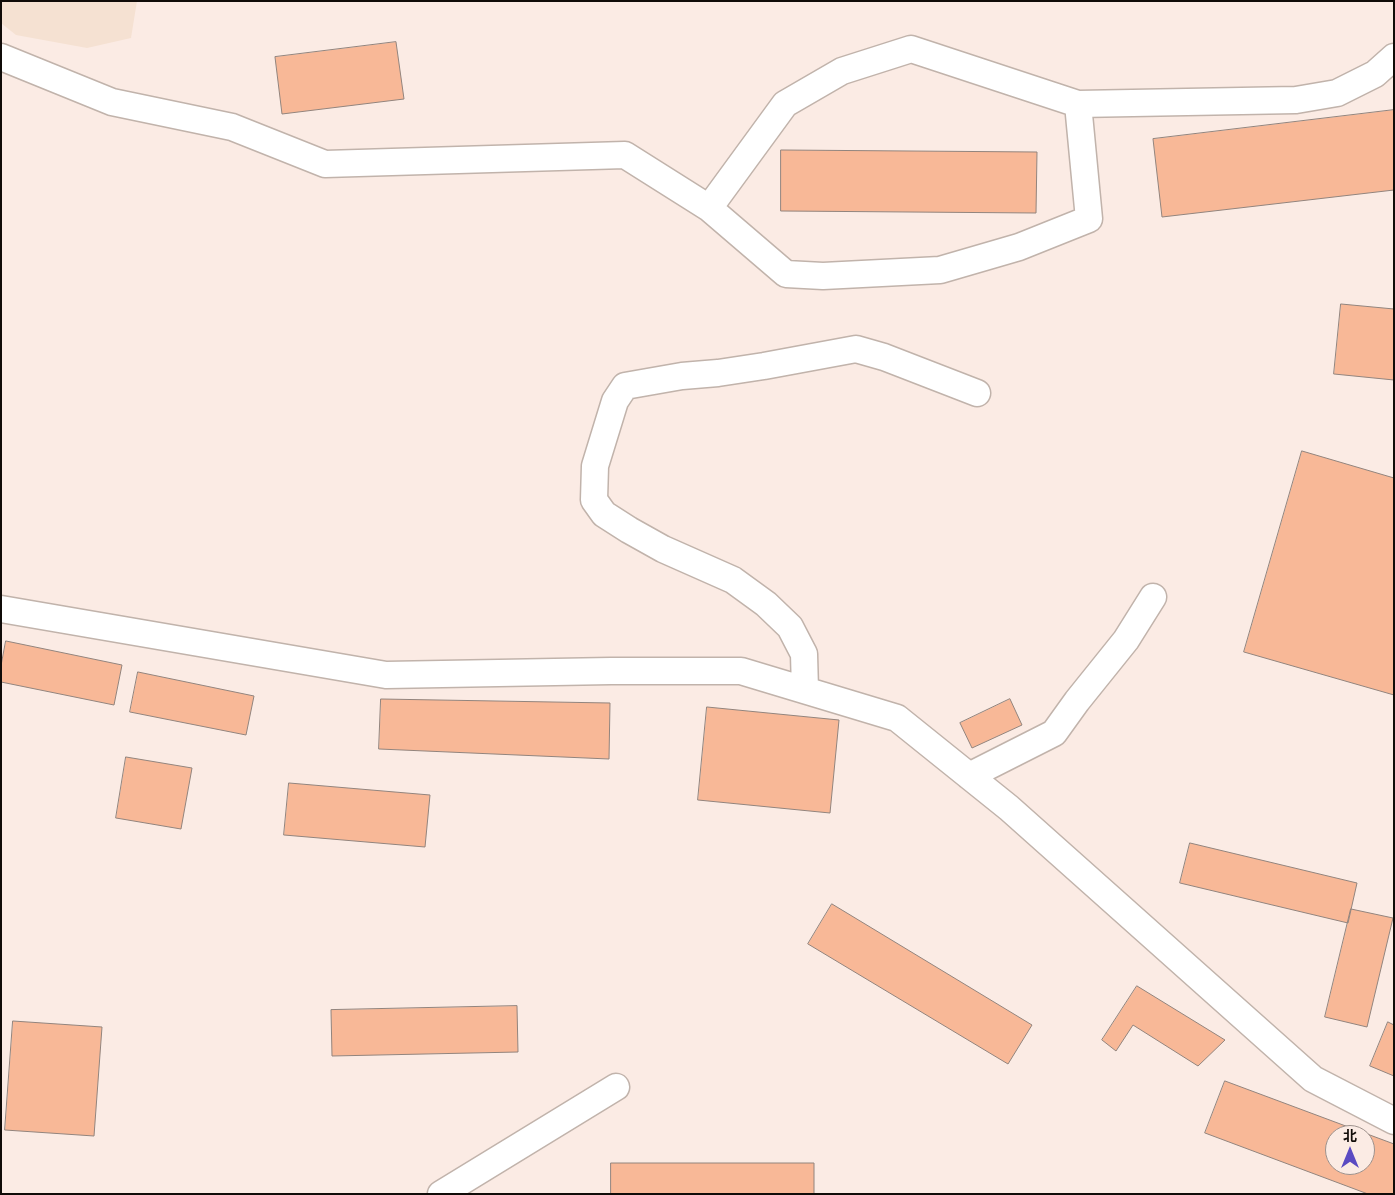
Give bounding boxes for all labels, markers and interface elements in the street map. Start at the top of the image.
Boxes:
north arrow [1325,1125,1375,1175]
text: 北 [1343,1126,1357,1145]

